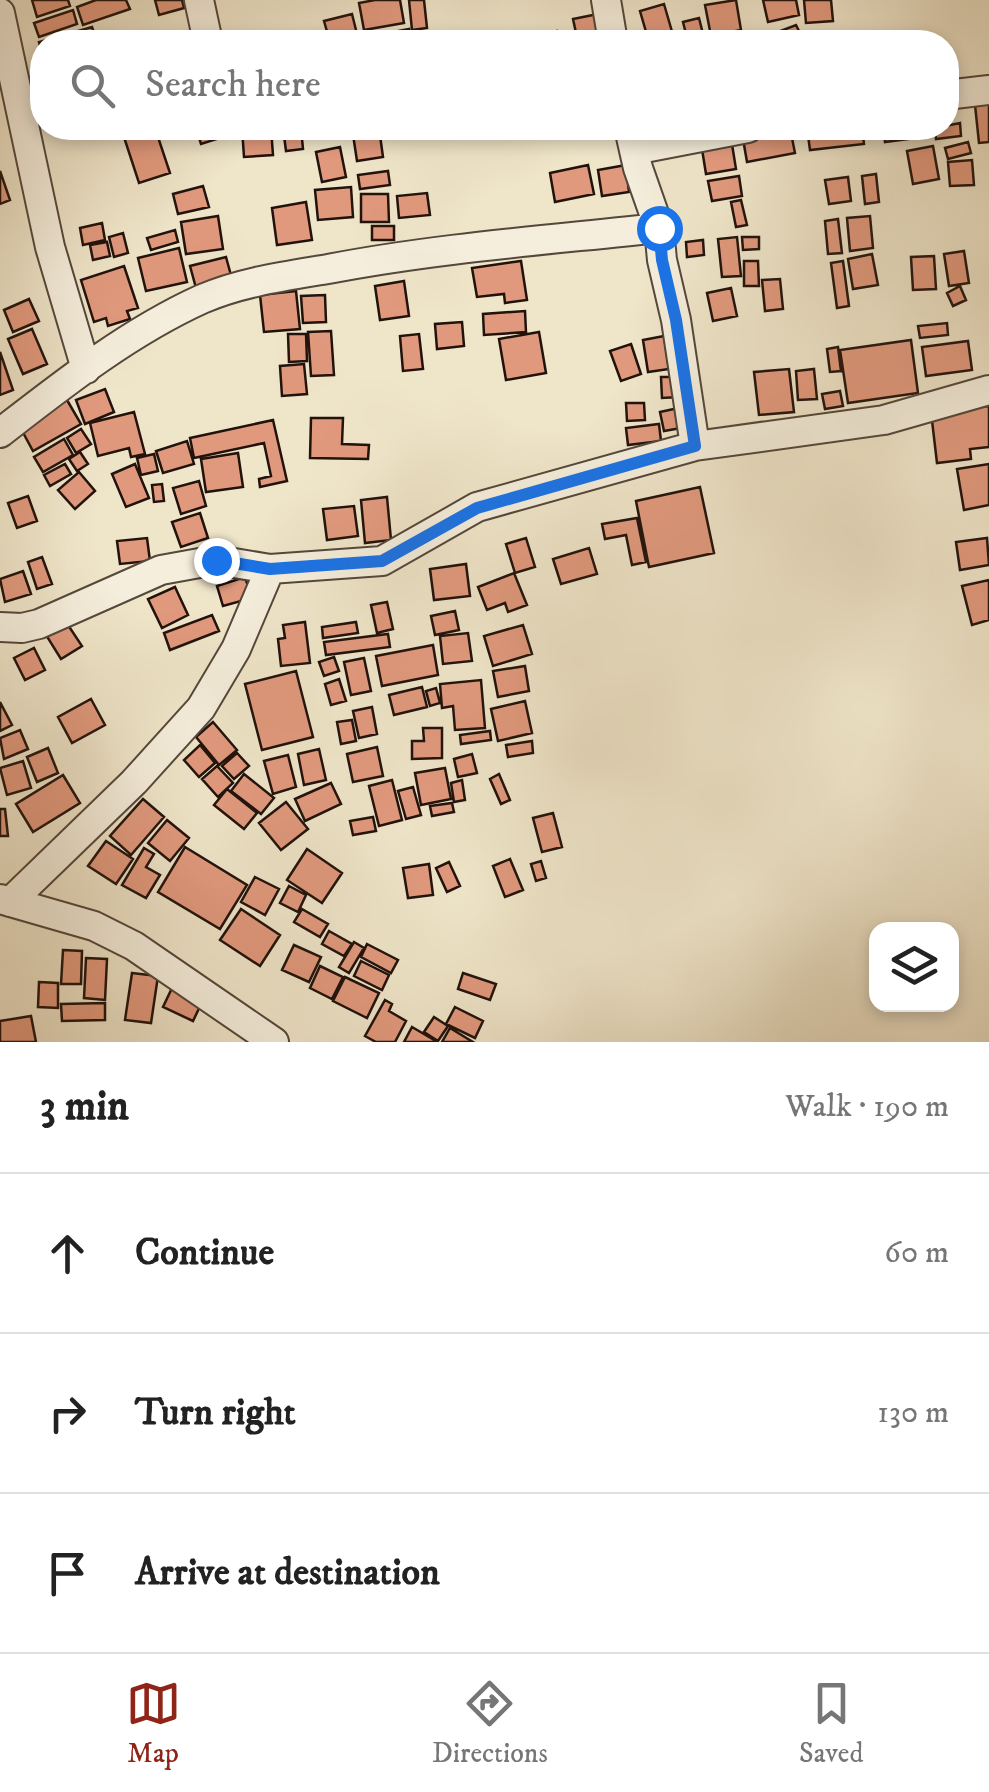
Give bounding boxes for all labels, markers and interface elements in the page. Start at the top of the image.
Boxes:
search box [30,30,959,140]
icon: search [65,58,120,113]
text: Search here [145,61,321,109]
route start [637,206,683,252]
route end [194,538,240,584]
map controls [869,922,959,1012]
button: layers [869,922,959,1012]
text: 3 min [40,1081,129,1133]
text: Walk · 190 m [785,1087,949,1127]
icon: ahead [40,1226,95,1281]
text: Continue [135,1229,274,1277]
text: 60 m [884,1233,949,1273]
icon: right [40,1386,95,1441]
text: Turn right [135,1389,296,1437]
text: 130 m [877,1393,949,1433]
icon: arrive [40,1546,95,1601]
text: Arrive at destination [135,1549,440,1597]
tab: Map [126,1676,181,1771]
tab: Directions [432,1676,548,1771]
tab: Saved [799,1676,863,1771]

